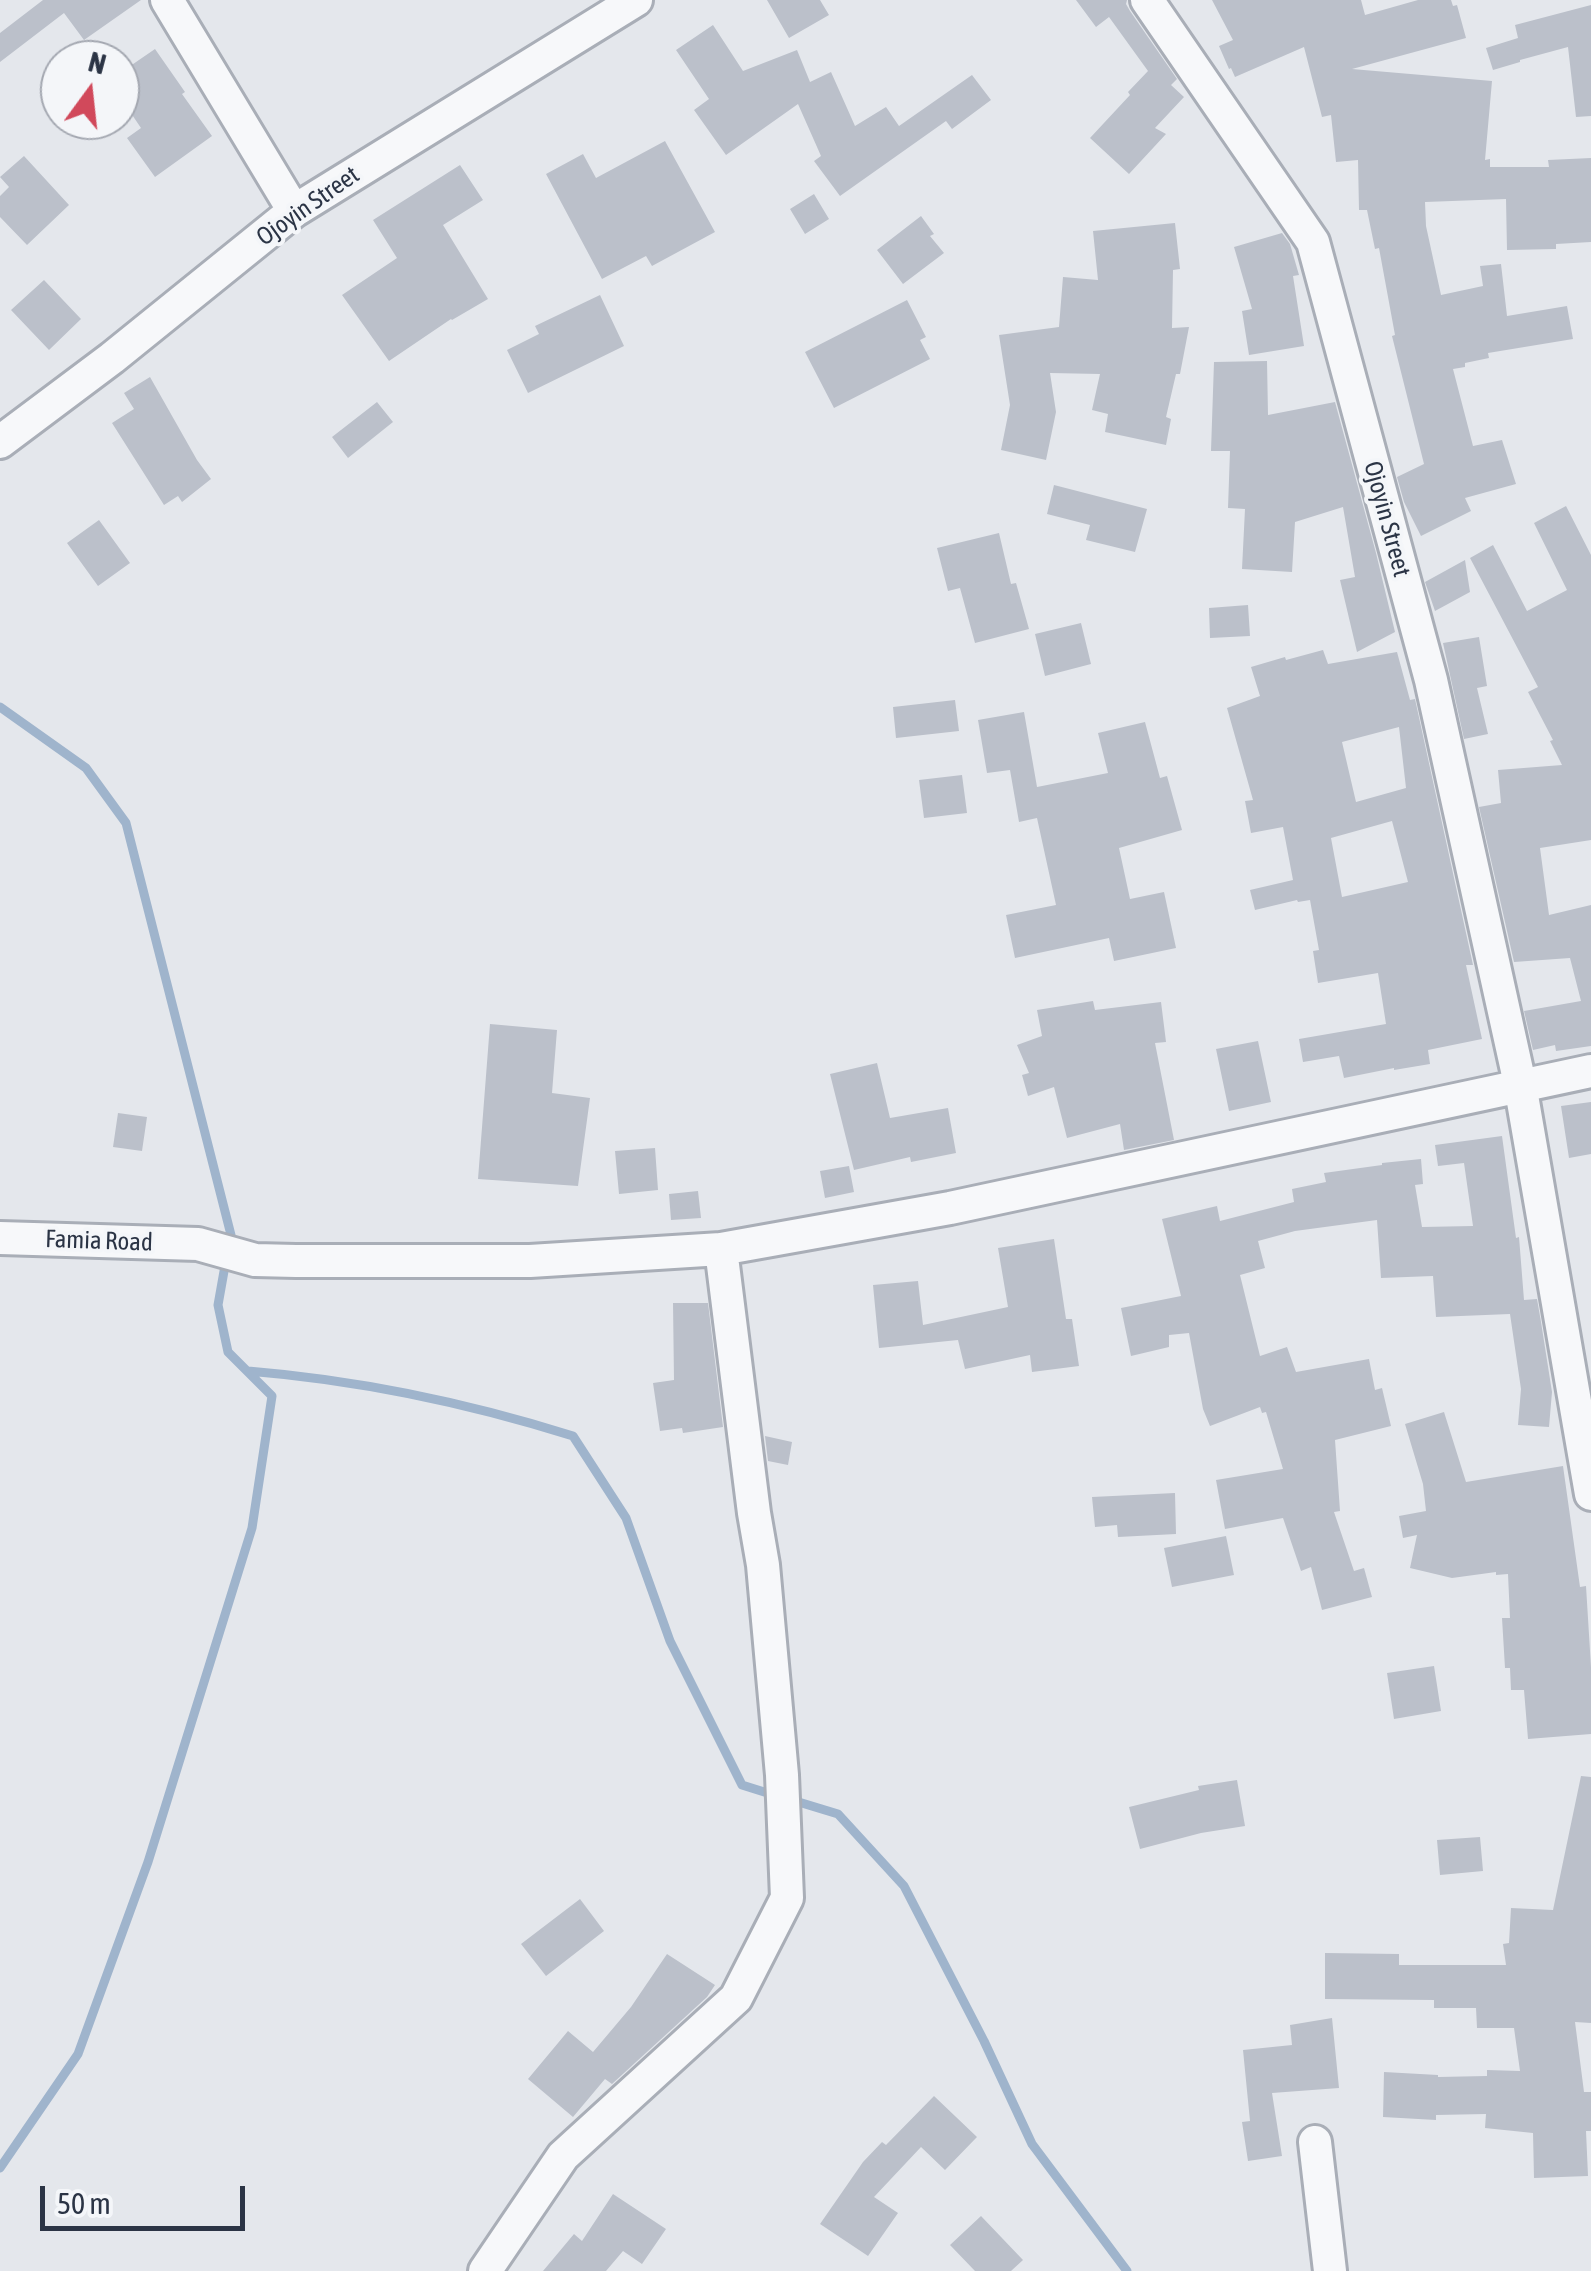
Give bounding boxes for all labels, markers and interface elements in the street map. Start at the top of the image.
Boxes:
north arrow [40,40,140,140]
text: N [85,45,109,81]
street label: Ojoyin Street [251,160,365,252]
street label: Ojoyin Street [1357,458,1417,580]
street label: Famia Road [45,1224,153,1258]
scale bar [45,2166,250,2228]
text: 50 m [57,2186,111,2220]

